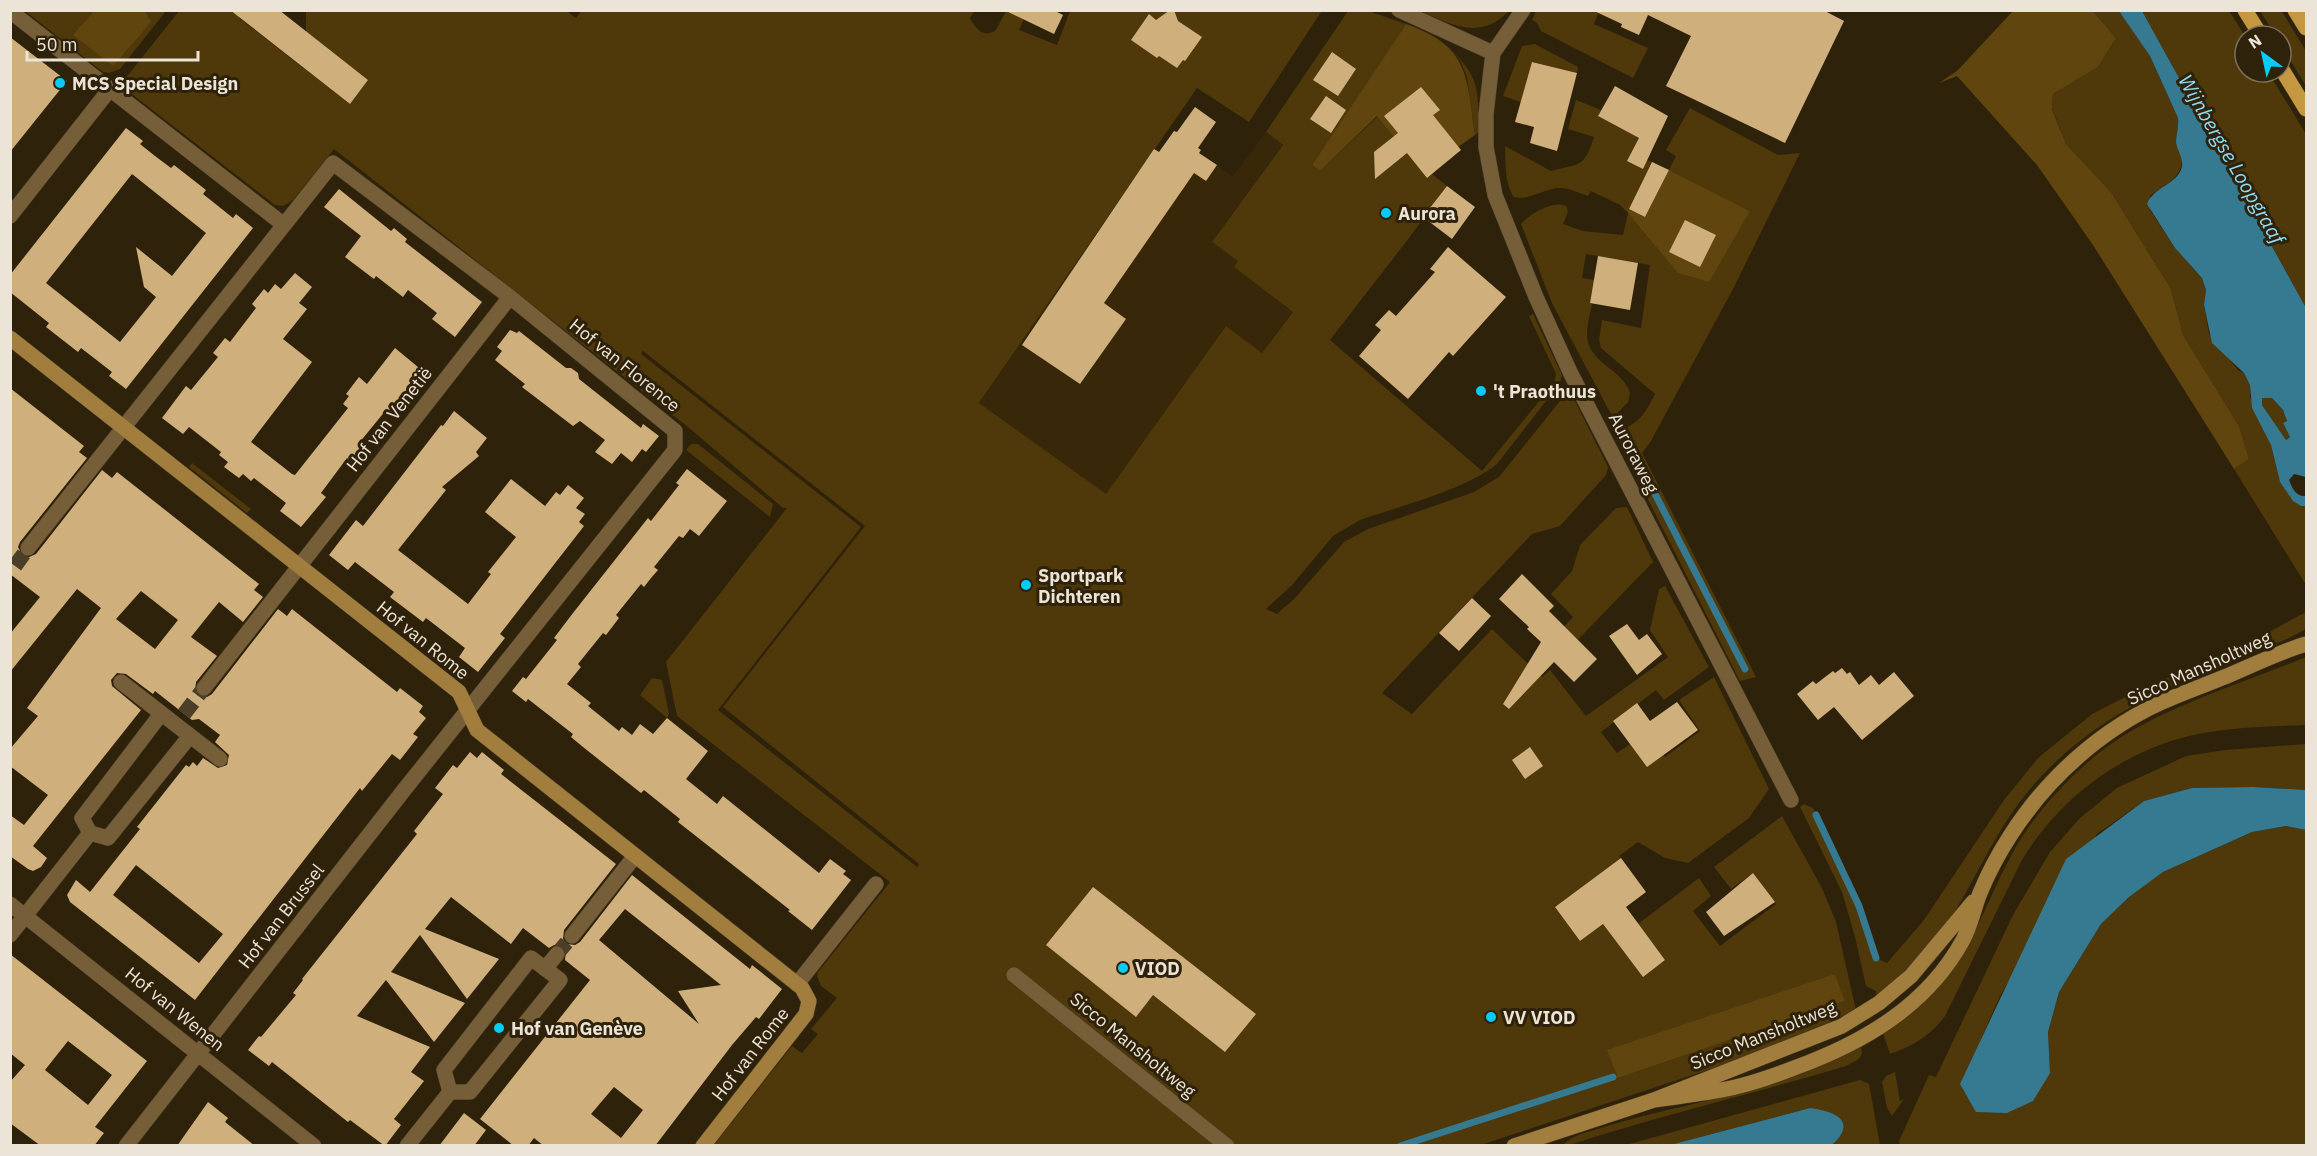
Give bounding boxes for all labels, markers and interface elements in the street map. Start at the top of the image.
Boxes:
scale bar [27,24,198,62]
north arrow [2233,24,2293,84]
text: N [2245,30,2265,53]
text: 50 m [36,33,78,56]
water label: Wijnbergse Loopgraaf [2172,69,2292,250]
place label: MCS Special Design [72,72,238,95]
marker: MCS Special Design [53,76,67,90]
place label: Aurora [1398,202,1456,225]
marker: Aurora [1379,206,1393,220]
street label: Hof van Florence [565,313,685,417]
street label: Hof van Venetië [341,362,437,476]
place label: 't Praothuus [1493,380,1596,403]
marker: 't Praothuus [1474,384,1488,398]
street label: Auroraweg [1604,409,1664,498]
place label: Sportpark Dichteren [1038,564,1124,608]
marker: Sportpark Dichteren [1019,578,1033,592]
street label: Hof van Rome [372,596,474,684]
street label: Sicco Mansholtweg [2124,626,2275,710]
street label: Hof van Brussel [233,859,329,973]
place label: VIOD [1135,957,1180,980]
marker: VIOD [1116,961,1130,975]
street label: Hof van Wenen [121,962,229,1056]
street label: Sicco Mansholtweg [1066,987,1201,1103]
street label: Sicco Mansholtweg [1687,995,1840,1075]
street label: Hof van Rome [706,1003,794,1105]
place label: VV VIOD [1503,1006,1576,1029]
marker: VV VIOD [1484,1010,1498,1024]
place label: Hof van Genève [511,1017,643,1040]
marker: Hof van Genève [492,1021,506,1035]

